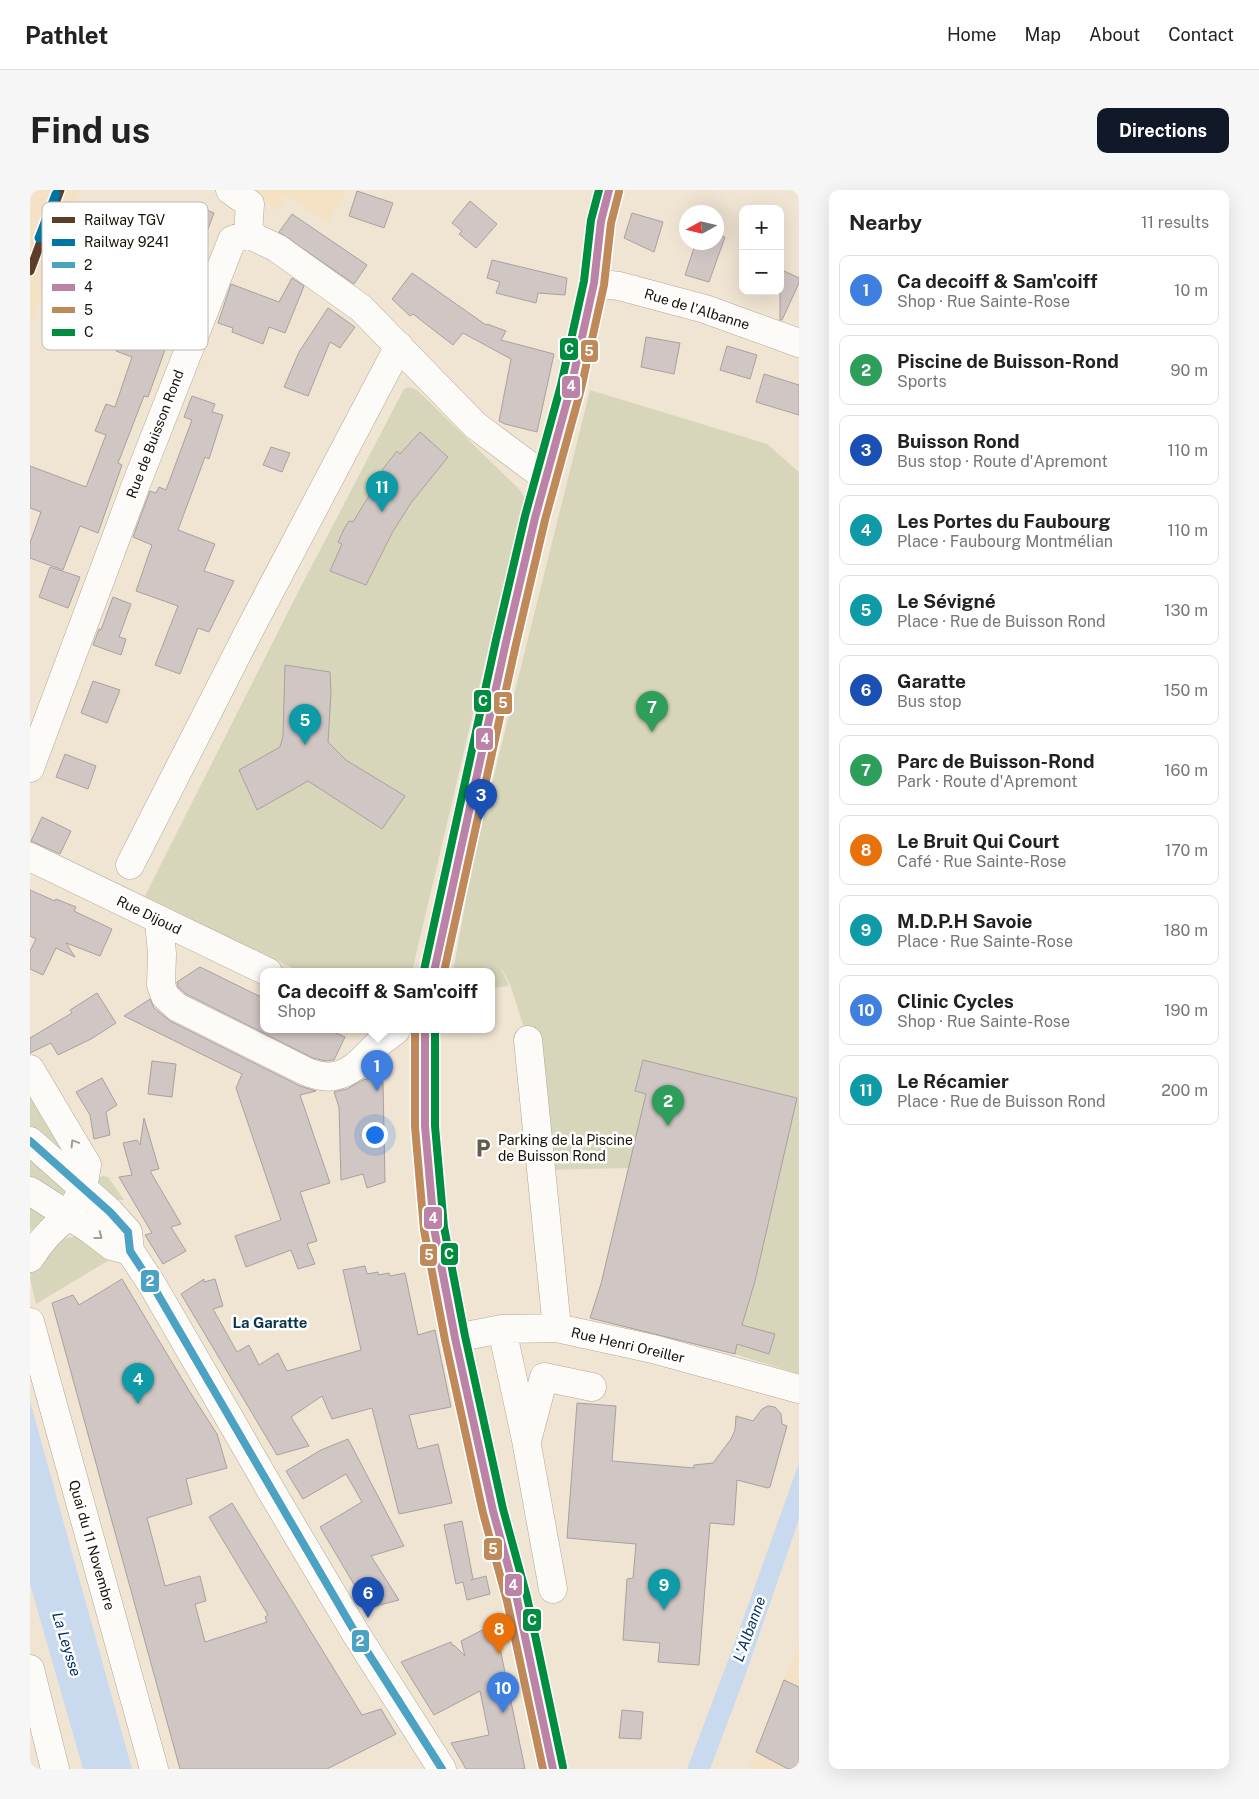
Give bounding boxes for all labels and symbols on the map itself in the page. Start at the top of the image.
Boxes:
legend [42,202,208,350]
north arrow [679,205,724,250]
text: Railway TGV [84,212,166,228]
text: Railway 9241 [84,234,169,250]
text: 2 [84,257,92,273]
text: 4 [84,279,93,295]
street label: Rue de l'Albanne [642,285,752,333]
text: 5 [84,302,93,318]
text: C [84,324,94,340]
line badge: C [559,337,579,361]
line badge: 5 [580,339,599,363]
text: C [564,341,574,357]
text: 5 [584,343,594,359]
street label: Rue de Buisson Rond [123,367,187,501]
line badge: 4 [561,375,581,399]
text: 4 [566,378,576,394]
pin: 11 [366,471,398,512]
line badge: C [473,689,492,713]
line badge: 5 [493,691,513,715]
pin: 7 [636,691,668,732]
text: C [478,693,488,709]
text: 5 [498,695,508,711]
pin: 5 [289,704,321,745]
line badge: 4 [475,727,494,751]
text: 4 [480,731,490,747]
pin: 3 [465,779,497,820]
street label: Rue Dijoud [114,892,184,938]
pin: 1 [361,1050,393,1091]
pin: 2 [652,1085,684,1126]
your location [362,1122,388,1148]
place label: Parking de la Piscine de Buisson Rond [498,1132,633,1164]
parking icon: Parking de la Piscine de Buisson Rond [472,1137,494,1159]
one-way arrow [70,1140,80,1149]
line badge: 4 [423,1206,443,1230]
text: 4 [428,1210,438,1226]
one-way arrow [93,1230,102,1238]
line badge: C [440,1242,459,1266]
line badge: 5 [419,1243,438,1267]
text: C [444,1246,454,1262]
text: 5 [424,1247,434,1263]
line badge: 2 [140,1269,160,1293]
text: 2 [146,1273,155,1289]
district label: La Garatte [233,1314,307,1331]
street label: Rue Henri Oreiller [570,1324,686,1366]
pin: 4 [122,1363,154,1404]
street label: Quai du 11 Novembre [66,1478,118,1612]
line badge: 5 [483,1537,503,1561]
text: 5 [488,1541,498,1557]
pin: 9 [648,1569,680,1610]
line badge: 4 [504,1573,523,1597]
pin: 6 [352,1577,384,1618]
text: 4 [508,1577,518,1593]
water label: L'Albanne [729,1594,769,1664]
line badge: C [522,1608,542,1632]
water label: La Leysse [49,1610,85,1678]
text: C [527,1612,537,1628]
pin: 8 [483,1613,515,1654]
line badge: 2 [351,1629,370,1653]
text: 2 [356,1633,365,1649]
pin: 10 [487,1672,519,1713]

